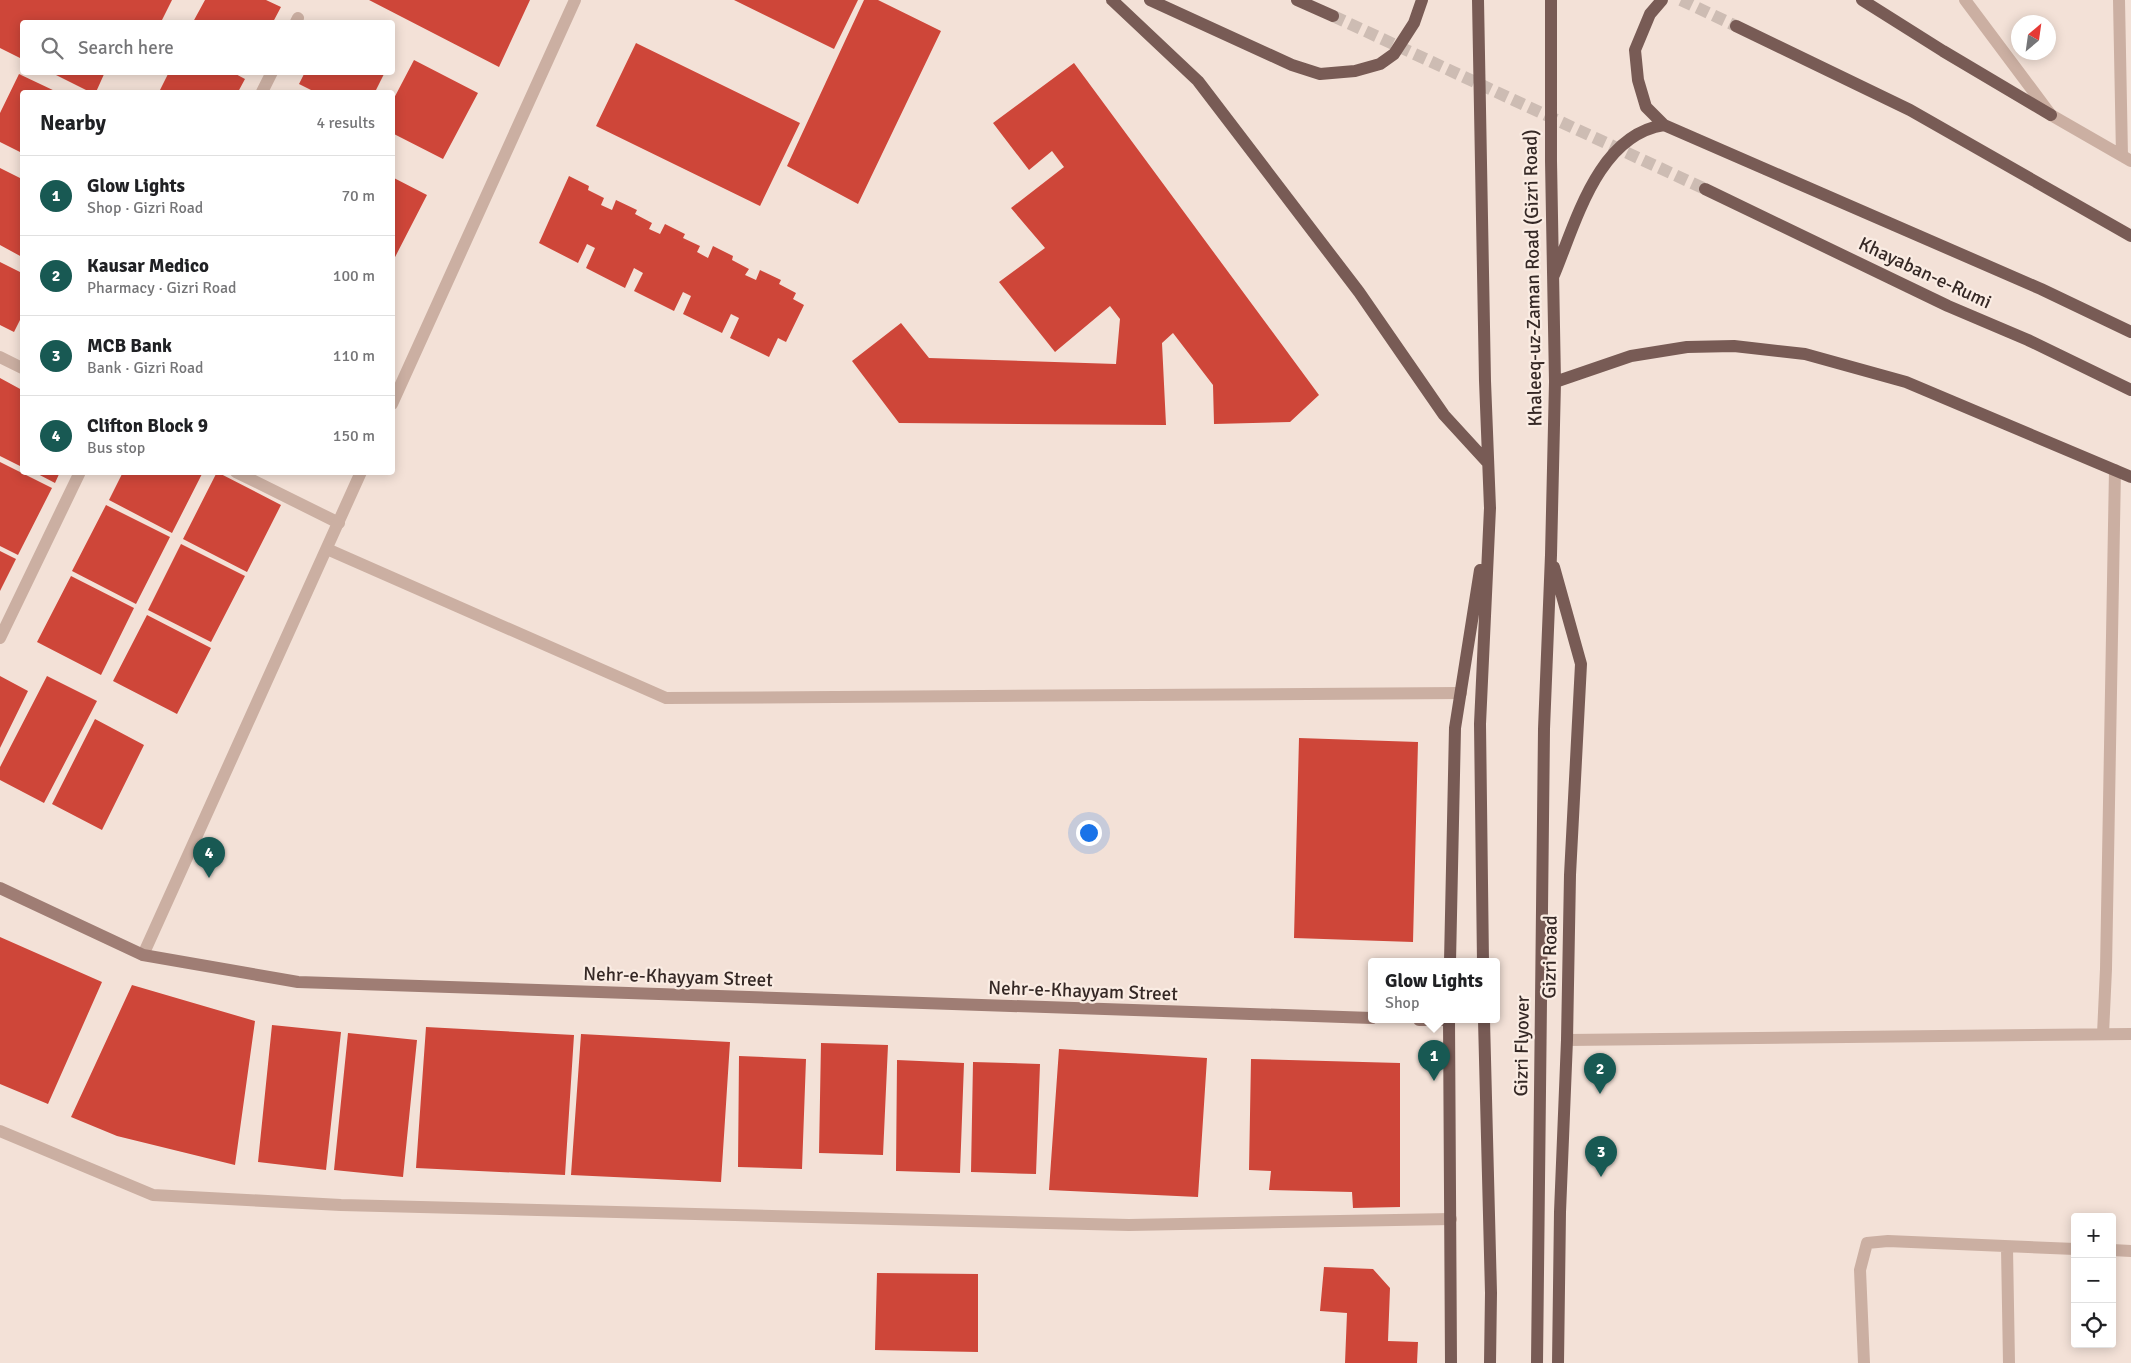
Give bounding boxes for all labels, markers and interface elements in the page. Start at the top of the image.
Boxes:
north arrow [2011,15,2056,60]
search box [20,20,395,75]
icon: search [38,34,66,62]
text: Search here [78,36,174,60]
text: Nearby [40,110,106,136]
text: 4 results [316,113,375,133]
street label: Khaleeq-uz-Zaman Road (Gizri Road) [1518,129,1548,427]
text: Glow Lights [87,174,185,198]
text: 1 [52,186,60,206]
text: 70 m [341,186,375,206]
text: Shop · Gizri Road [87,198,203,218]
street label: Khayaban-e-Rumi [1855,232,1995,314]
text: Kausar Medico [87,254,209,278]
text: 2 [52,266,60,286]
text: 100 m [333,266,375,286]
text: Pharmacy · Gizri Road [87,278,237,298]
text: MCB Bank [87,334,172,358]
text: 3 [52,346,60,366]
text: 110 m [333,346,375,366]
text: Bank · Gizri Road [87,358,204,378]
text: Clifton Block 9 [87,414,208,438]
text: 4 [52,426,60,446]
text: 150 m [333,426,375,446]
text: Bus stop [87,438,145,458]
your location [1076,820,1102,846]
pin: 4 [193,837,225,878]
street label: Gizri Road [1537,915,1563,999]
popup [1368,958,1500,1023]
street label: Nehr-e-Khayyam Street [583,962,774,992]
text: Glow Lights [1385,969,1483,993]
street label: Nehr-e-Khayyam Street [988,976,1179,1006]
text: Shop [1385,993,1419,1013]
street label: Gizri Flyover [1509,995,1535,1097]
pin: 1 [1418,1040,1450,1081]
pin: 2 [1584,1053,1616,1094]
pin: 3 [1585,1136,1617,1177]
map controls [2071,1213,2116,1348]
button: + [2071,1213,2116,1258]
button: − [2071,1258,2116,1303]
button: locate [2071,1303,2116,1348]

